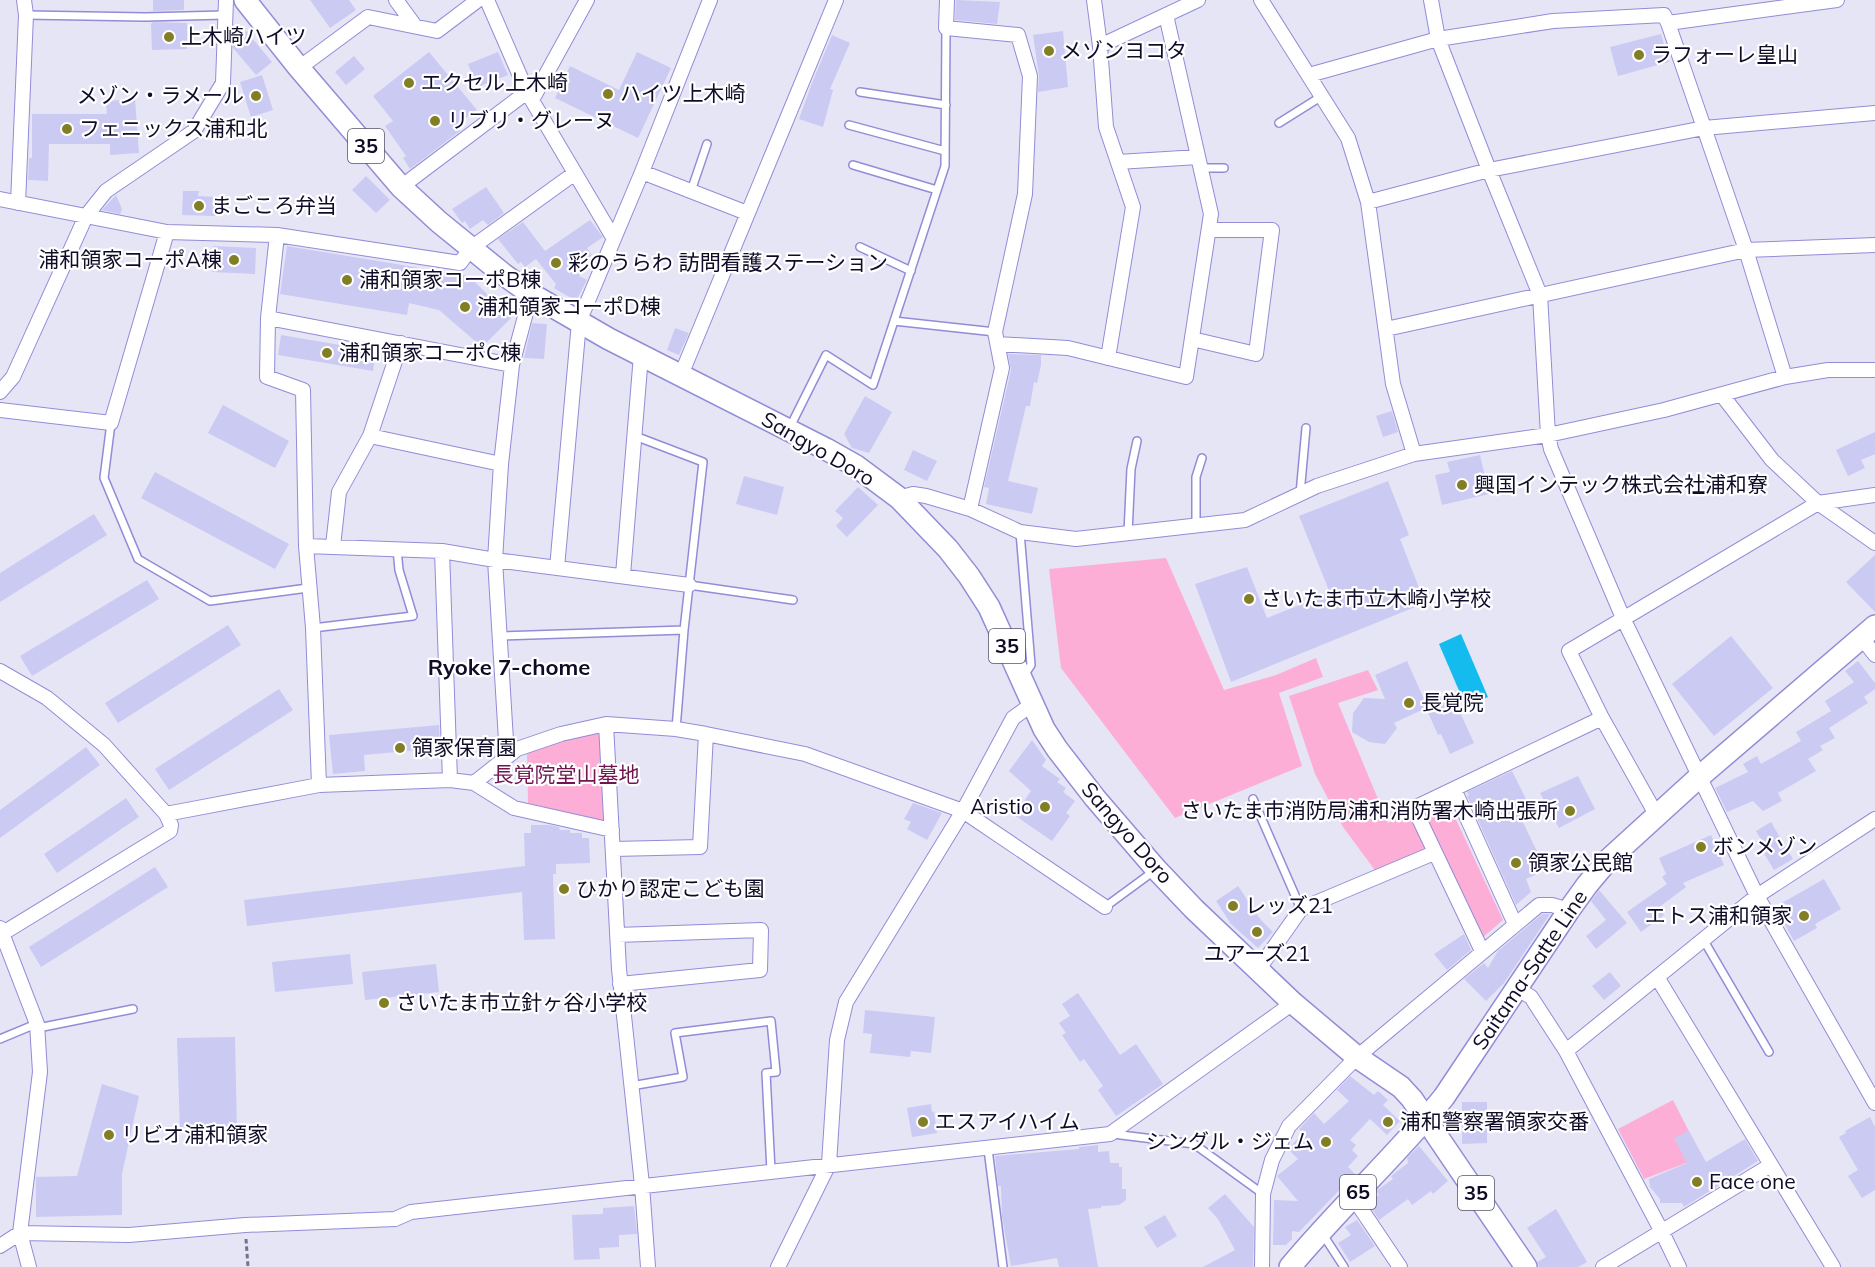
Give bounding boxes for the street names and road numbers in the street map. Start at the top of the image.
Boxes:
road number: 35 [348,129,384,163]
street label: Sangyo Doro [757,405,880,491]
road number: 35 [989,629,1025,663]
street label: Sangyo Doro [1077,776,1179,889]
street label: Saitama-Satte Line [1466,885,1592,1054]
road number: 65 [1340,1175,1376,1209]
road number: 35 [1458,1176,1494,1210]

